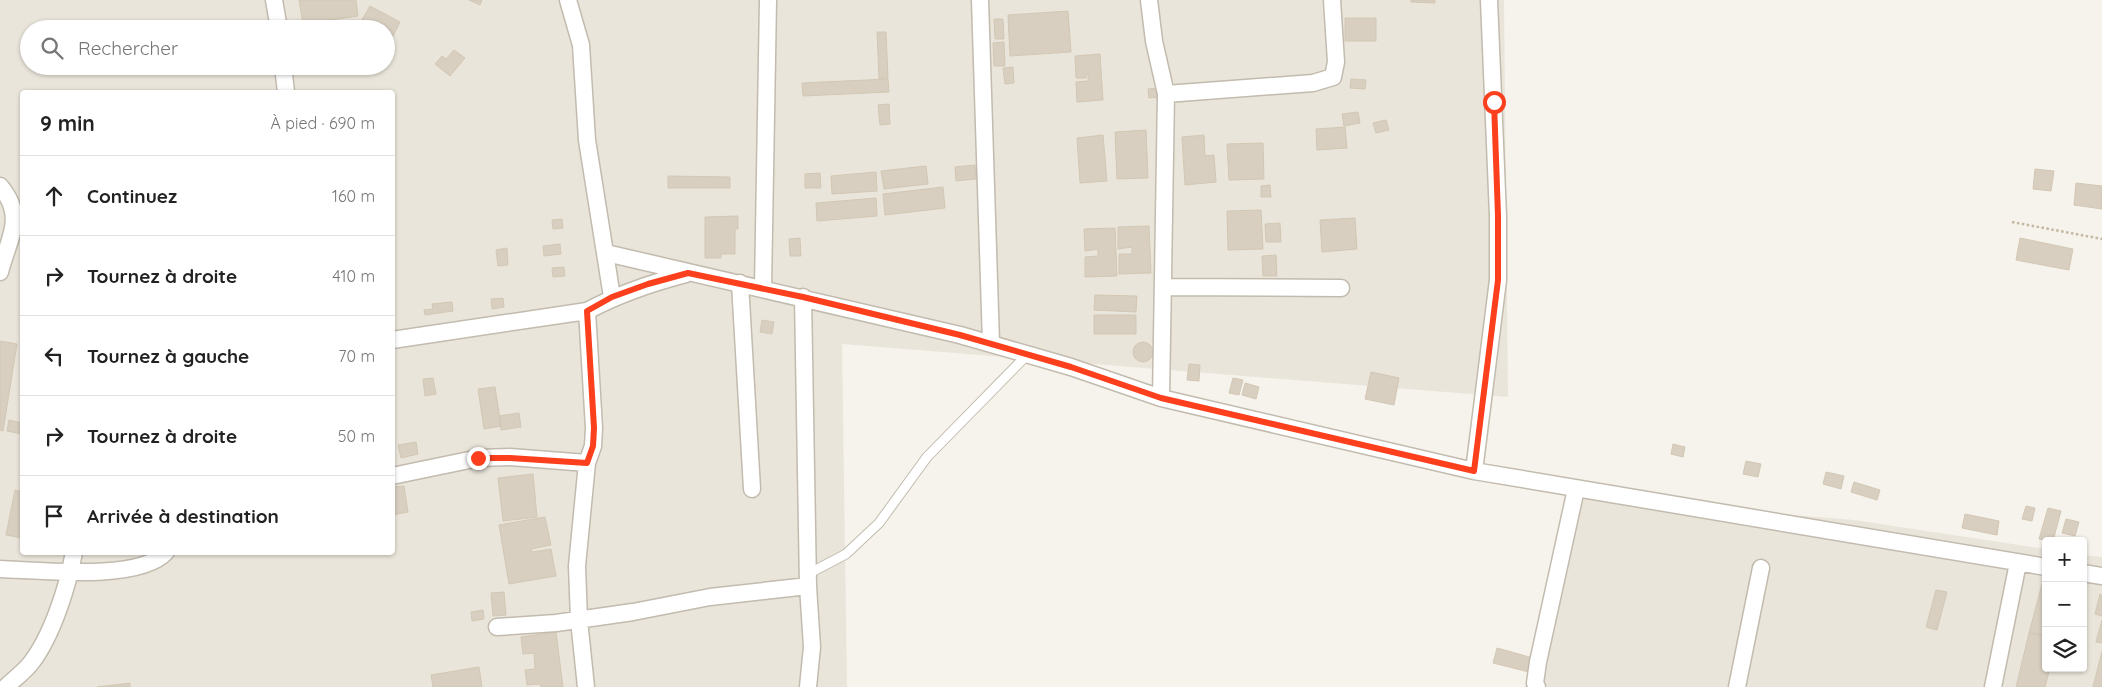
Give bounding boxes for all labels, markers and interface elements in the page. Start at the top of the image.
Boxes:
search box [20,20,395,75]
icon: search [38,34,66,62]
text: Rechercher [78,36,178,60]
route start [1483,91,1506,114]
text: 9 min [40,110,95,136]
text: À pied · 690 m [271,113,375,133]
icon: ahead [40,182,68,210]
text: Continuez [87,184,177,208]
text: 160 m [332,186,375,206]
icon: right [40,262,68,290]
text: Tournez à droite [87,264,237,288]
text: 410 m [332,266,375,286]
icon: left [40,342,68,370]
text: Tournez à gauche [87,344,249,368]
text: 70 m [338,346,375,366]
icon: right [40,422,68,450]
text: Tournez à droite [87,424,237,448]
text: 50 m [338,426,375,446]
route end [467,447,490,470]
icon: arrive [40,502,68,530]
text: Arrivée à destination [87,504,279,528]
map controls [2042,537,2087,672]
button: + [2042,537,2087,582]
button: − [2042,582,2087,627]
button: layers [2042,627,2087,672]

